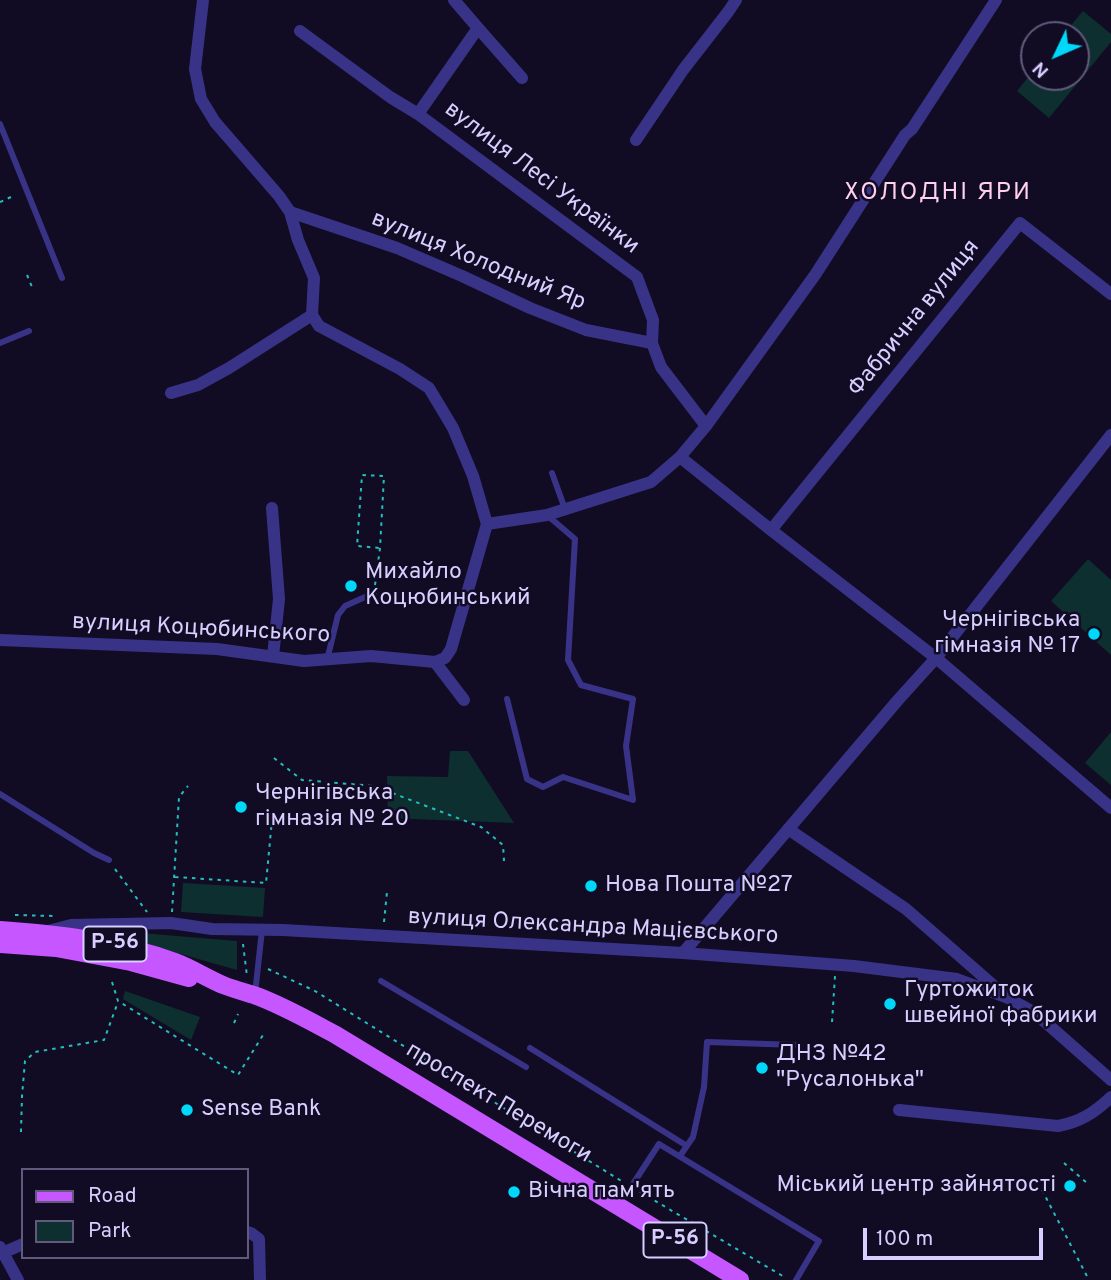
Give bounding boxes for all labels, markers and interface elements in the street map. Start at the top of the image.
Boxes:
north arrow [1020,21,1090,91]
text: N [1028,56,1055,82]
street label: вулиця Лесі Українки [438,97,644,261]
district label: ХОЛОДНІ ЯРИ [846,180,1030,208]
street label: вулиця Холодний Яр [367,206,589,318]
street label: Фабрична вулиця [843,235,987,403]
place label: Михайло Коцюбинський [365,559,531,613]
marker: Михайло Коцюбинський [343,578,359,594]
place label: Чернігівська гімназія № 17 [934,607,1080,661]
street label: вулиця Коцюбинського [71,609,331,651]
marker: Чернігівська гімназія № 17 [1086,626,1102,642]
place label: Чернігівська гімназія № 20 [255,780,409,834]
marker: Чернігівська гімназія № 20 [233,799,249,815]
place label: Нова Пошта №27 [605,872,793,900]
marker: Нова Пошта №27 [583,878,599,894]
street label: вулиця Олександра Мацієвського [407,905,779,951]
road number: Р-56 [83,926,146,962]
place label: Гуртожиток швейної фабрики [904,977,1097,1031]
marker: Гуртожиток швейної фабрики [882,996,898,1012]
street label: проспект Перемоги [400,1038,596,1170]
place label: ДНЗ №42 "Русалонька" [776,1041,924,1095]
marker: ДНЗ №42 "Русалонька" [754,1060,770,1076]
place label: Sense Bank [201,1096,321,1124]
marker: Sense Bank [179,1102,195,1118]
legend [21,1168,248,1259]
place label: Міський центр зайнятості [776,1172,1056,1200]
place label: Вічна пам'ять [528,1178,675,1206]
marker: Міський центр зайнятості [1062,1178,1078,1194]
text: Road [88,1183,137,1210]
marker: Вічна пам'ять [506,1184,522,1200]
scale bar [866,1214,1046,1258]
text: Park [88,1218,131,1245]
road number: Р-56 [644,1222,706,1258]
text: 100 m [876,1226,933,1253]

